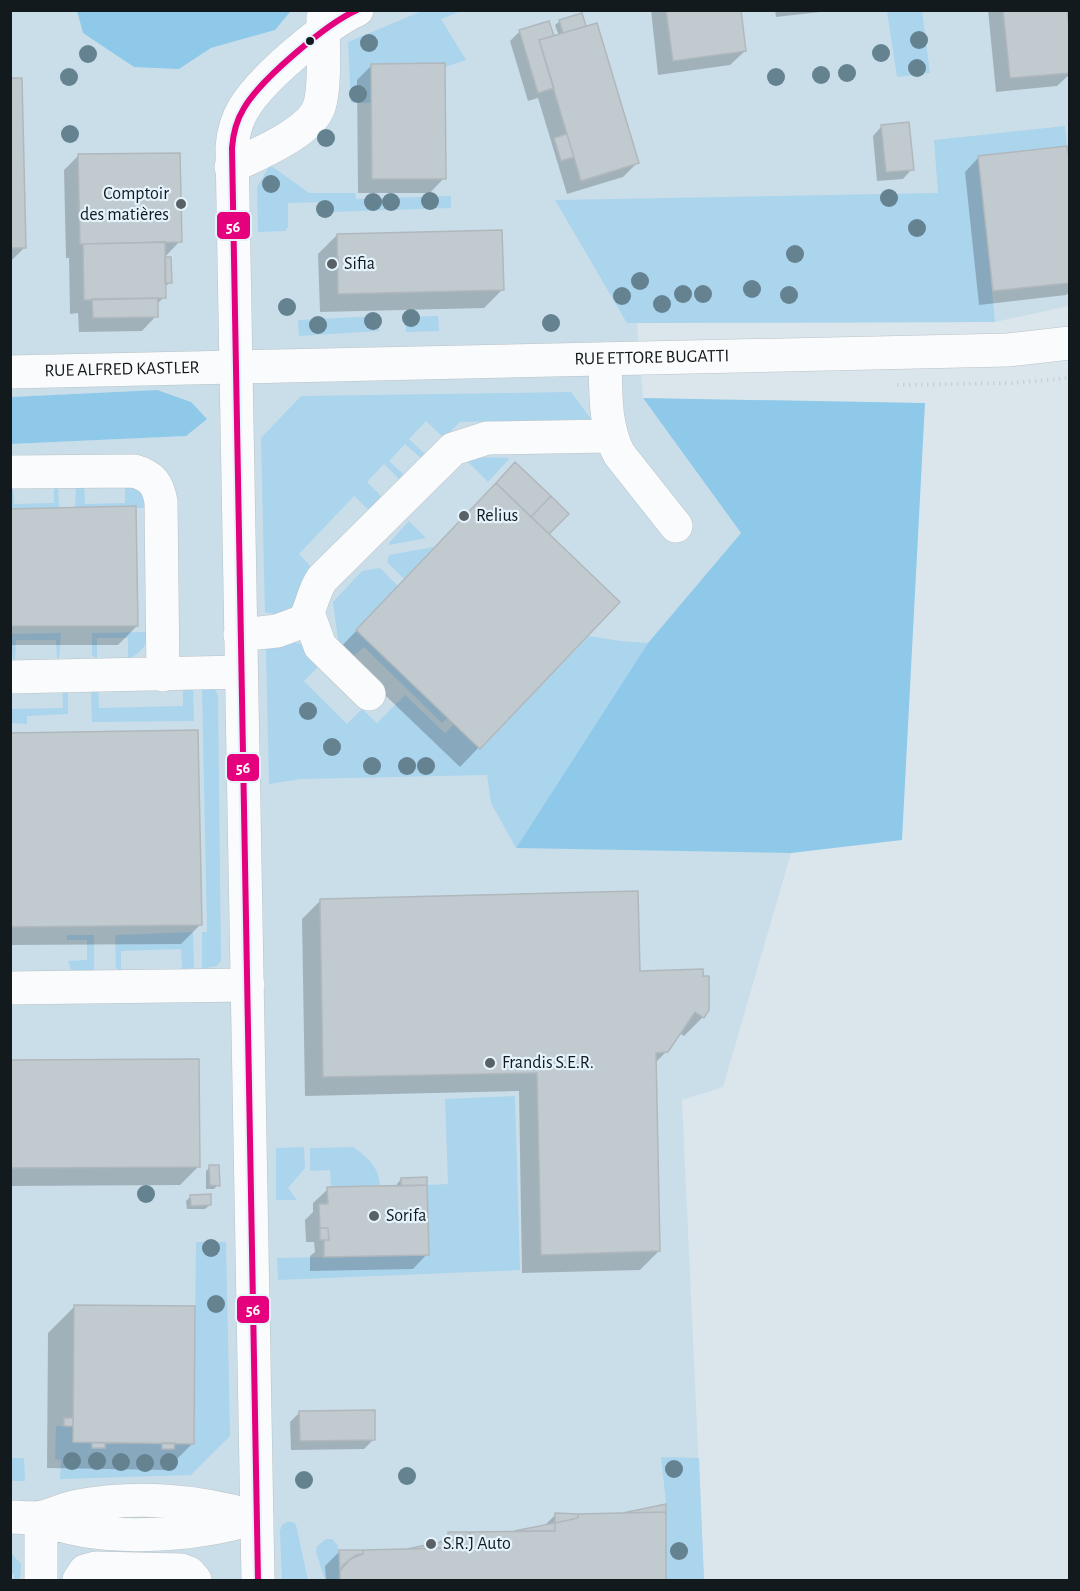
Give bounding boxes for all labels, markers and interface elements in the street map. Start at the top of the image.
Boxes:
unlabelled marker [304,35,316,47]
place label: Comptoir des matières [80,185,169,224]
marker: Comptoir des matières [174,197,188,211]
line badge: 56 [216,211,251,240]
text: 56 [226,219,241,235]
place label: Sifia [344,255,375,273]
marker: Sifia [325,257,339,271]
street label: RUE ETTORE BUGATTI [574,347,730,369]
street label: RUE ALFRED KASTLER [44,359,200,380]
place label: Relius [476,507,518,525]
marker: Relius [457,509,471,523]
line badge: 56 [226,753,260,782]
text: 56 [236,760,251,776]
place label: Frandis S.E.R. [502,1054,594,1072]
marker: Frandis S.E.R. [483,1056,497,1070]
place label: Sorifa [386,1207,427,1225]
marker: Sorifa [367,1209,381,1223]
line badge: 56 [236,1295,270,1324]
text: 56 [246,1302,261,1318]
place label: S.R.J Auto [443,1535,511,1553]
marker: S.R.J Auto [424,1537,438,1551]

